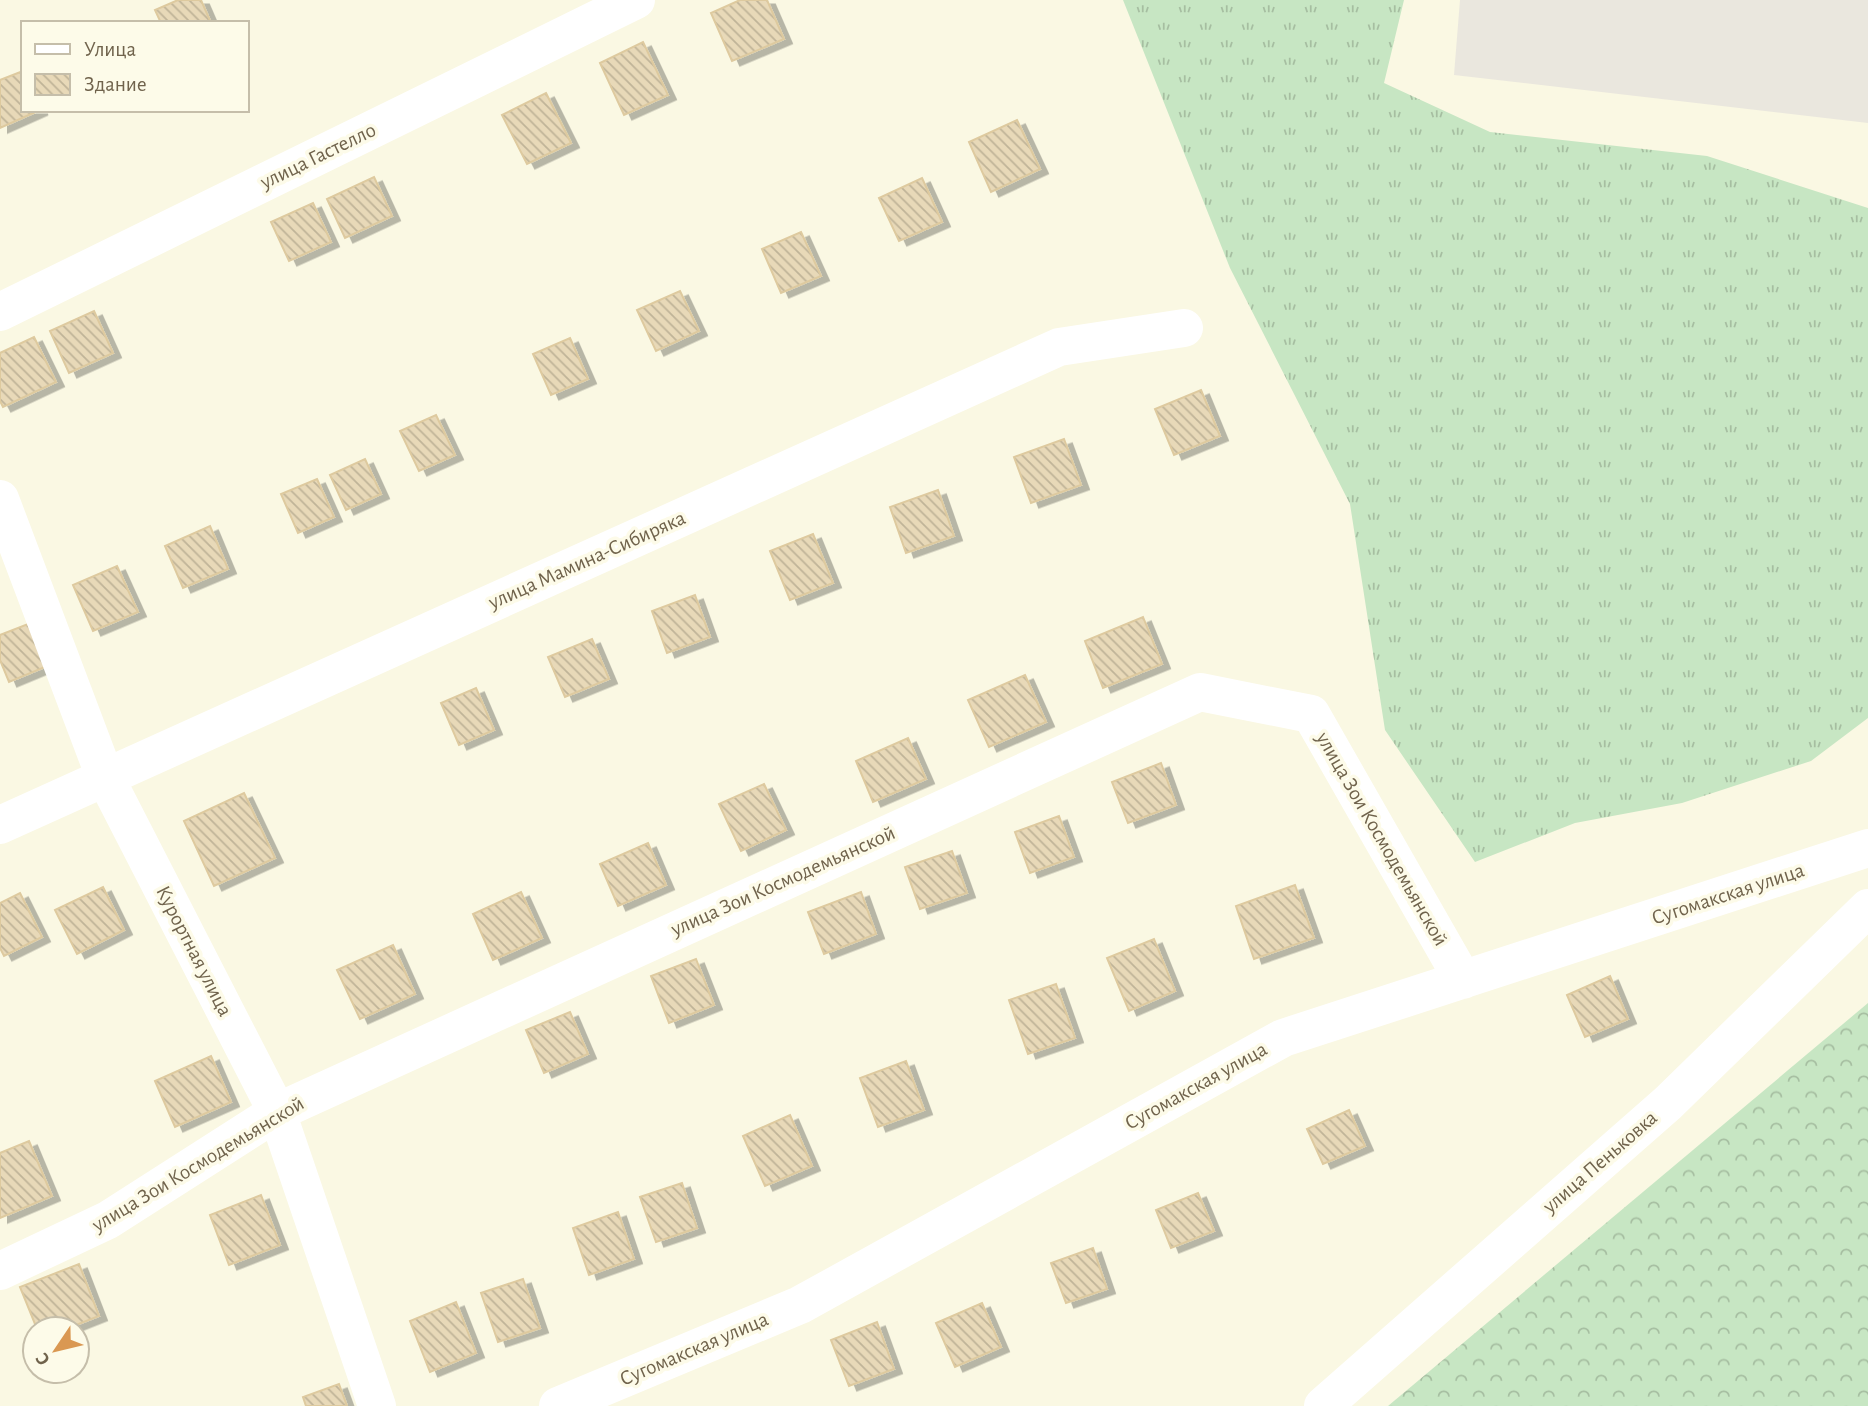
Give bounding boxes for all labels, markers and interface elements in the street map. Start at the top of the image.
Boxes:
legend [21,21,248,112]
text: Улица [84,39,137,60]
text: Здание [84,74,147,95]
street label: улица Гастелло [256,119,379,193]
street label: улица Мамина-Сибиряка [485,507,689,613]
street label: улица Зои Космодемьянской [1312,728,1452,949]
street label: улица Зои Космодемьянской [667,822,898,940]
street label: Сугомакская улица [1649,859,1807,929]
street label: Курортная улица [152,882,236,1020]
street label: Сугомакская улица [1121,1038,1271,1134]
street label: улица Зои Космодемьянской [88,1092,308,1236]
street label: улица Пеньковка [1538,1107,1662,1218]
street label: Сугомакская улица [617,1308,772,1390]
north arrow [21,1315,91,1385]
text: С [33,1349,54,1369]

